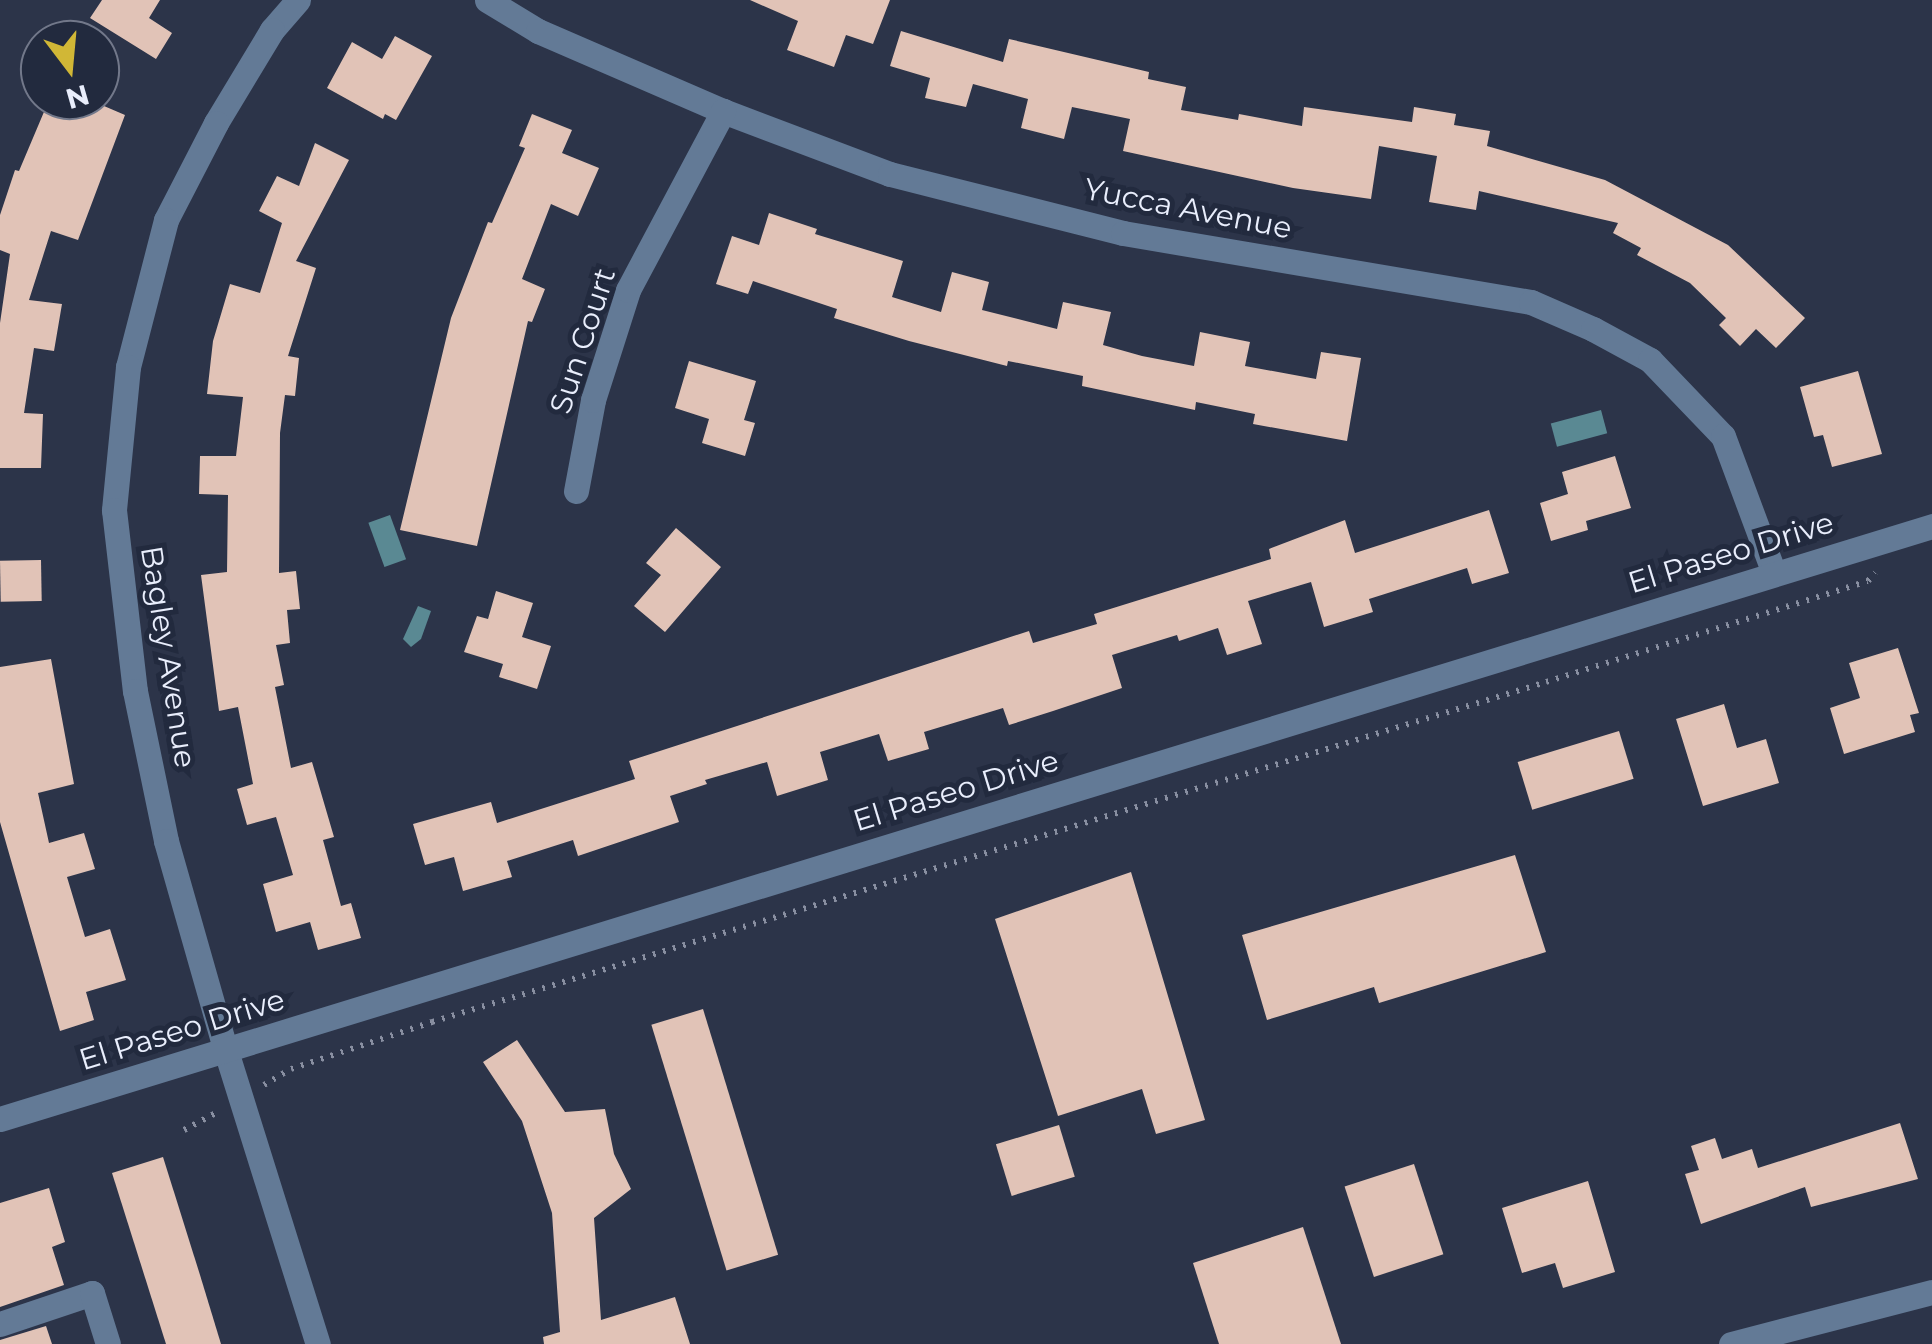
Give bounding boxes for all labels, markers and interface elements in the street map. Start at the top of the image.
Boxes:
north arrow [20,20,120,120]
text: N [62,77,93,116]
street label: Yucca Avenue [1081,171,1295,247]
street label: Sun Court [543,264,623,418]
street label: El Paseo Drive [1624,505,1838,601]
street label: Bagley Avenue [133,543,203,771]
street label: El Paseo Drive [849,743,1063,839]
street label: El Paseo Drive [75,982,289,1078]

